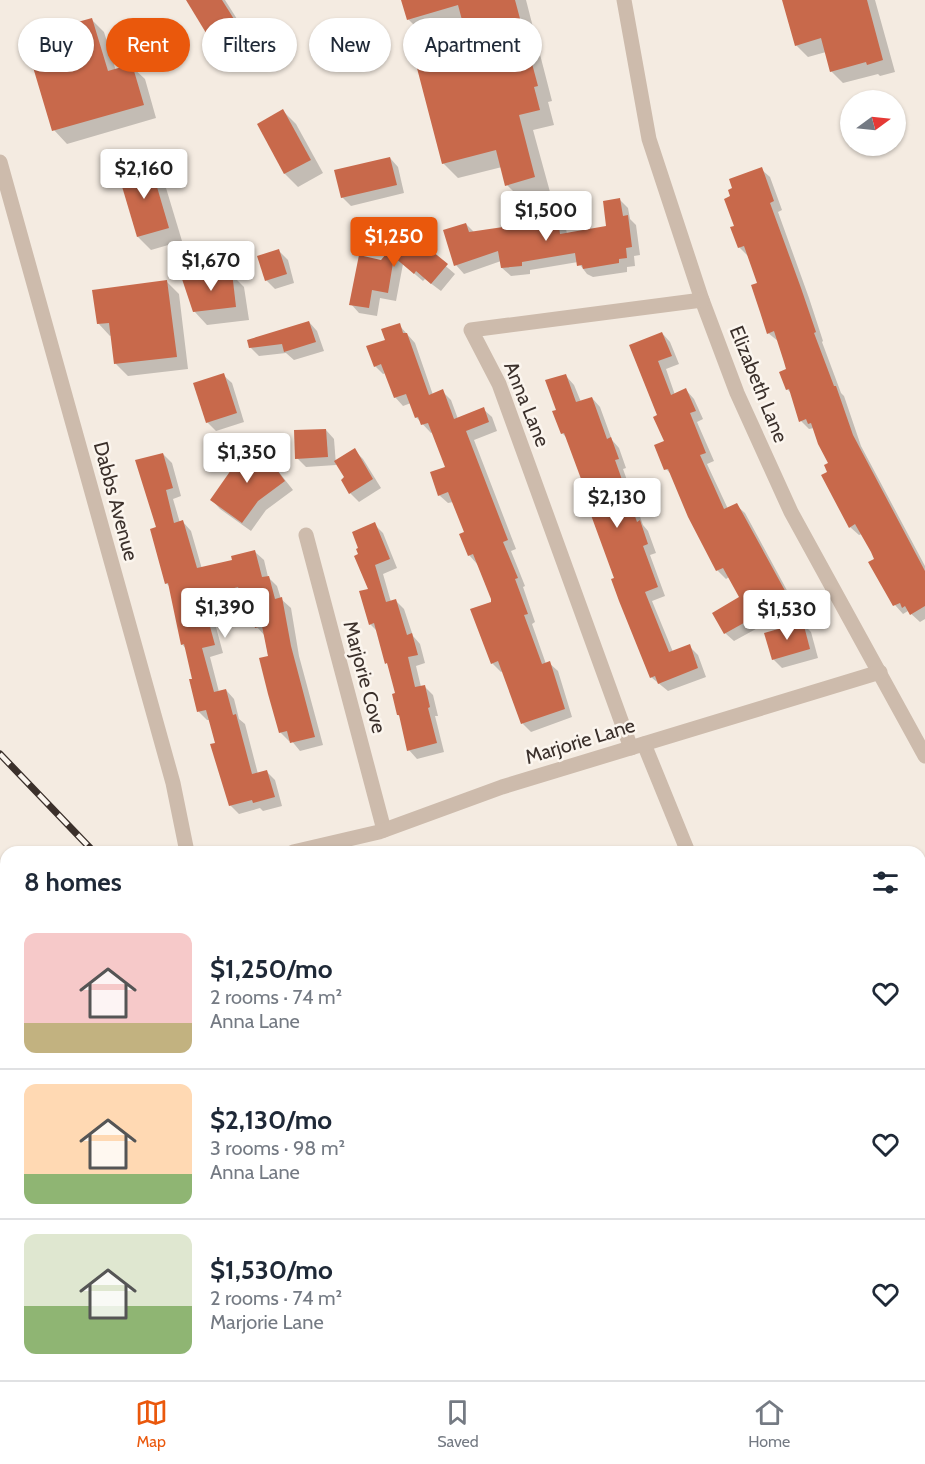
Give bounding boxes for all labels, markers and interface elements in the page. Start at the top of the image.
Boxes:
chip: Buy [18,18,94,72]
chip: Rent [106,18,190,72]
chip: Filters [202,18,297,72]
chip: New [309,18,391,72]
chip: Apartment [403,18,542,72]
north arrow [840,90,906,156]
map controls [840,90,906,156]
pin: $2,160 [95,149,193,200]
text: $2,160 [114,156,174,180]
pin: $1,500 [497,191,595,242]
text: $1,500 [515,198,577,222]
pin: $1,250 [345,217,443,268]
text: $1,250 [364,224,424,248]
pin: $1,670 [162,241,260,292]
text: $1,670 [182,248,241,272]
street label: Elizabeth Lane [725,322,793,446]
street label: Anna Lane [499,358,555,450]
pin: $1,350 [198,433,296,484]
street label: Dabbs Avenue [89,439,143,563]
text: $1,350 [217,440,277,464]
pin: $2,130 [568,478,666,529]
text: $2,130 [588,485,646,509]
pin: $1,390 [176,588,274,639]
pin: $1,530 [738,590,836,641]
text: $1,390 [195,595,255,619]
text: $1,530 [757,597,817,621]
street label: Marjorie Cove [338,618,392,736]
street label: Marjorie Lane [522,713,638,769]
text: 8 homes [24,866,122,898]
icon: filters [869,866,902,899]
text: $1,250/mo [210,953,333,985]
icon: home [72,957,144,1029]
icon: heart [869,977,902,1010]
text: 2 rooms · 74 m² [210,985,342,1009]
text: Anna Lane [210,1009,300,1033]
text: $2,130/mo [210,1104,332,1136]
icon: home [72,1108,144,1180]
icon: heart [869,1128,902,1161]
text: 3 rooms · 98 m² [210,1136,345,1160]
text: Anna Lane [210,1160,300,1184]
text: $1,530/mo [210,1254,333,1286]
icon: home [72,1258,144,1330]
icon: heart [869,1278,902,1311]
text: 2 rooms · 74 m² [210,1286,342,1310]
text: Marjorie Lane [210,1310,324,1334]
tab: Map [135,1396,168,1451]
tab: Saved [437,1396,479,1451]
tab: Home [748,1396,790,1451]

